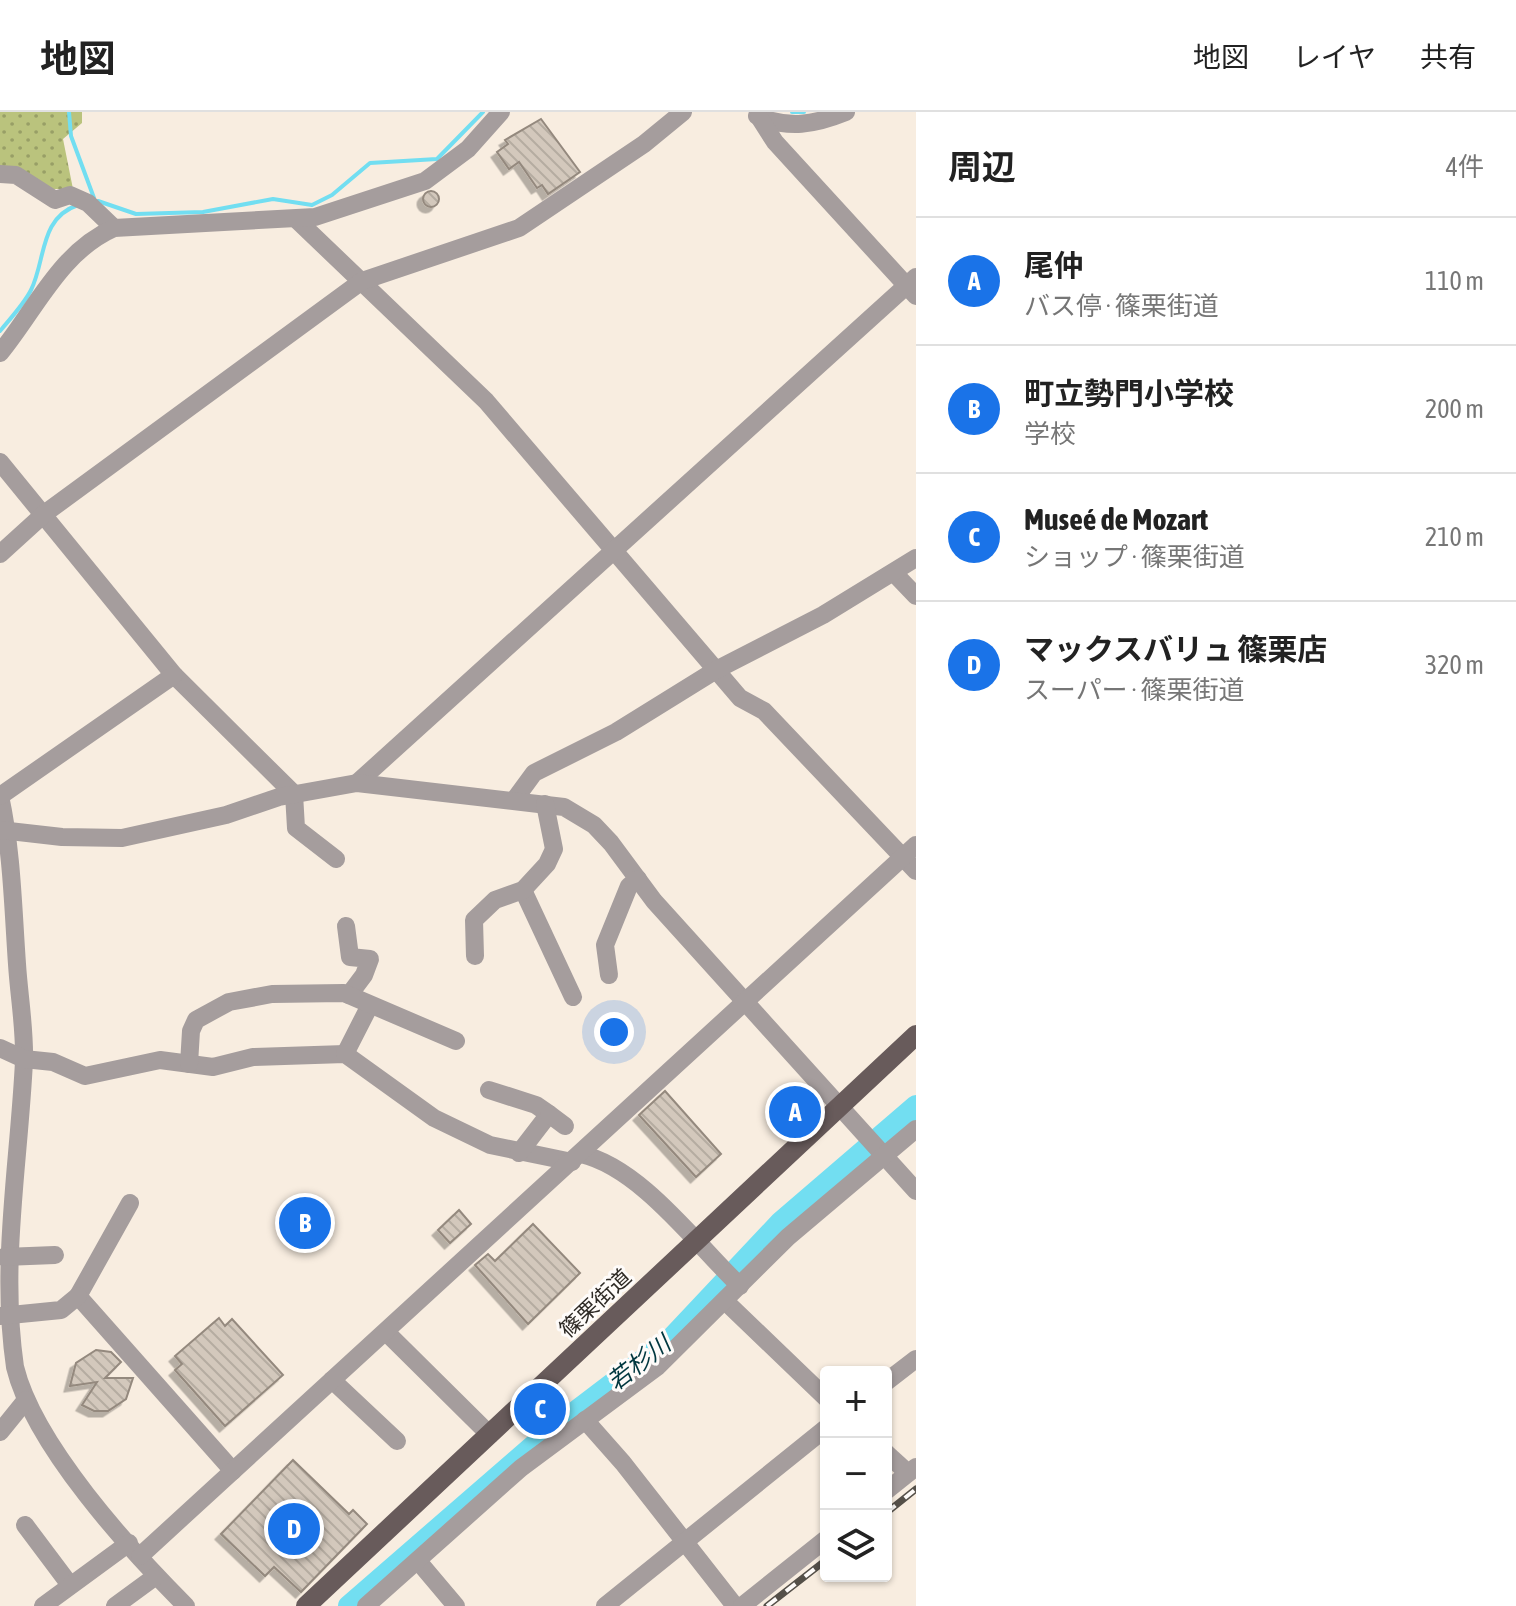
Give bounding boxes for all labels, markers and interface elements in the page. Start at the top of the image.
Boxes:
text: 地図 [40,37,116,80]
text: 地図 [1193,41,1249,73]
text: レイヤ [1293,41,1376,73]
text: 共有 [1420,41,1476,73]
text: 周辺 [948,147,1016,186]
text: 4件 [1446,152,1484,182]
text: 尾仲 [1024,248,1084,282]
text: A [968,266,980,296]
text: 110 m [1425,266,1484,296]
text: バス停 · 篠栗街道 [1024,291,1219,321]
text: 町立勢門小学校 [1024,376,1234,410]
text: B [968,394,980,424]
text: 200 m [1425,394,1484,424]
text: 学校 [1024,419,1076,449]
text: Museé de Mozart [1024,502,1208,536]
text: C [968,522,980,552]
text: 210 m [1425,522,1484,552]
text: ショップ · 篠栗街道 [1024,542,1245,572]
text: マックスバリュ 篠栗店 [1024,632,1327,666]
text: D [967,650,981,680]
text: 320 m [1425,650,1484,680]
text: スーパー · 篠栗街道 [1024,675,1244,705]
your location [594,1012,634,1052]
pin: A [769,1082,821,1142]
pin: B [279,1193,331,1253]
street label: 篠栗街道 [554,1263,636,1343]
water label: 若杉川 [602,1328,678,1395]
map controls [820,1366,892,1582]
button: + [820,1366,892,1438]
pin: C [514,1379,566,1439]
button: − [820,1438,892,1510]
pin: D [268,1499,320,1559]
button: layers [820,1510,892,1582]

